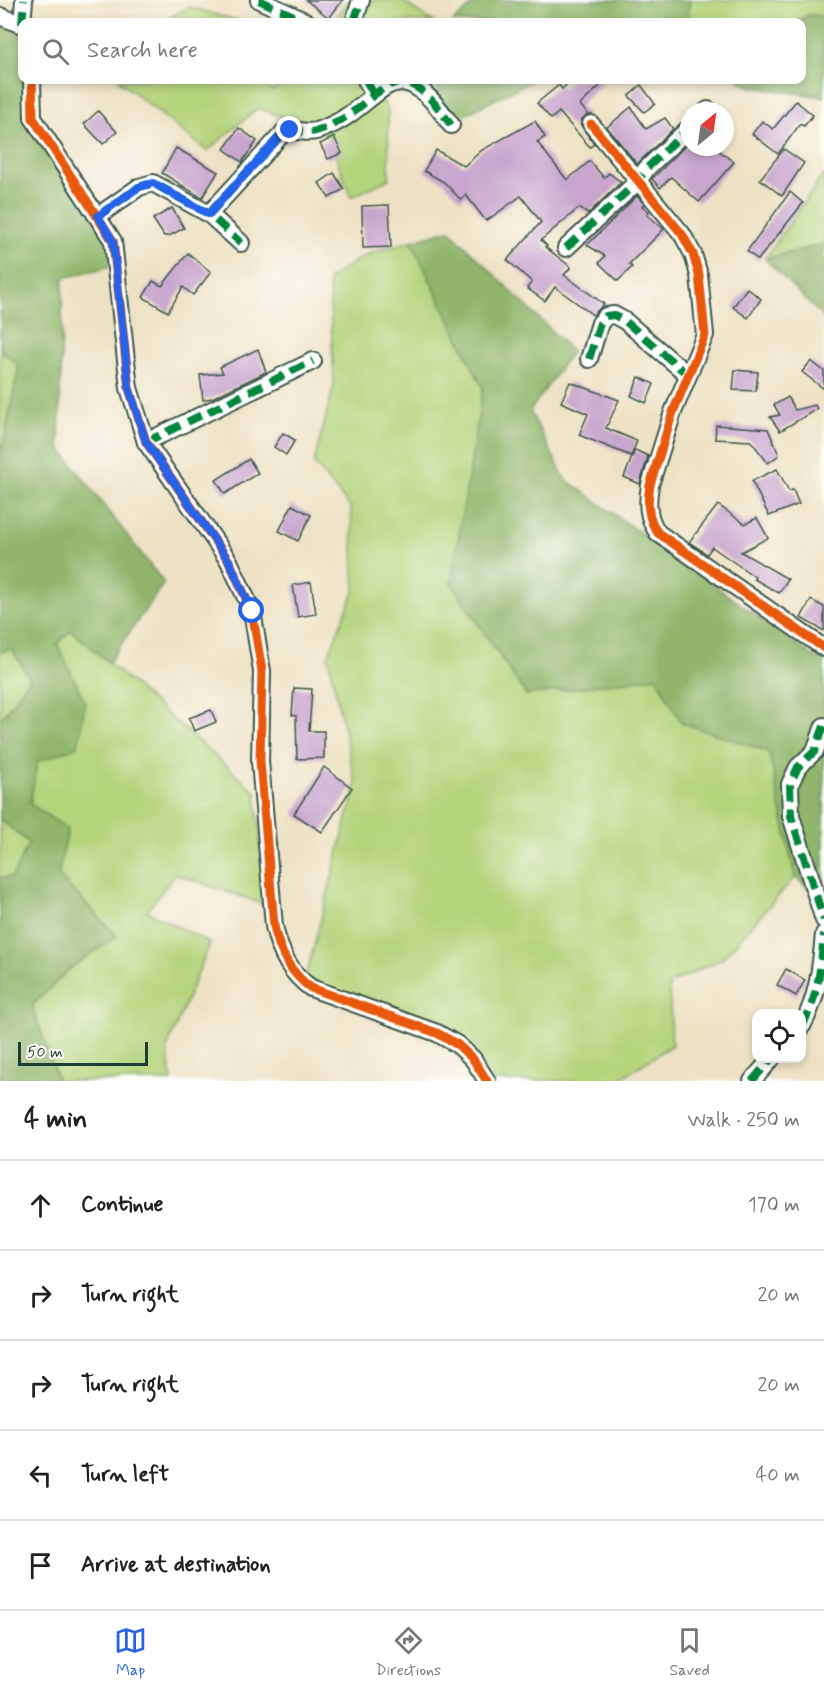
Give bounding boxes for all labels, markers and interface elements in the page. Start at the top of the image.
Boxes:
search box [18,18,806,84]
icon: search [39,35,72,68]
text: Search here [87,37,198,65]
north arrow [680,102,734,156]
route end [276,116,302,142]
route start [238,597,264,623]
map controls [752,1009,806,1063]
button: locate [752,1009,806,1063]
scale bar [18,1039,148,1066]
text: 50 m [27,1042,63,1063]
text: 4 min [24,1103,87,1137]
text: Walk · 250 m [688,1107,800,1134]
icon: ahead [24,1189,57,1222]
text: Continue [81,1191,163,1219]
text: 170 m [748,1192,800,1219]
icon: right [24,1279,57,1312]
text: Turn right [81,1281,179,1309]
text: 20 m [757,1282,800,1309]
icon: right [24,1369,57,1402]
text: Turn right [81,1371,179,1399]
text: 20 m [757,1372,800,1399]
icon: left [24,1459,57,1492]
text: Turn left [81,1461,169,1489]
text: 40 m [756,1462,800,1489]
icon: arrive [24,1549,57,1582]
text: Arrive at destination [81,1551,271,1579]
tab: Map [114,1624,147,1681]
tab: Directions [375,1624,441,1681]
tab: Saved [669,1624,710,1681]

